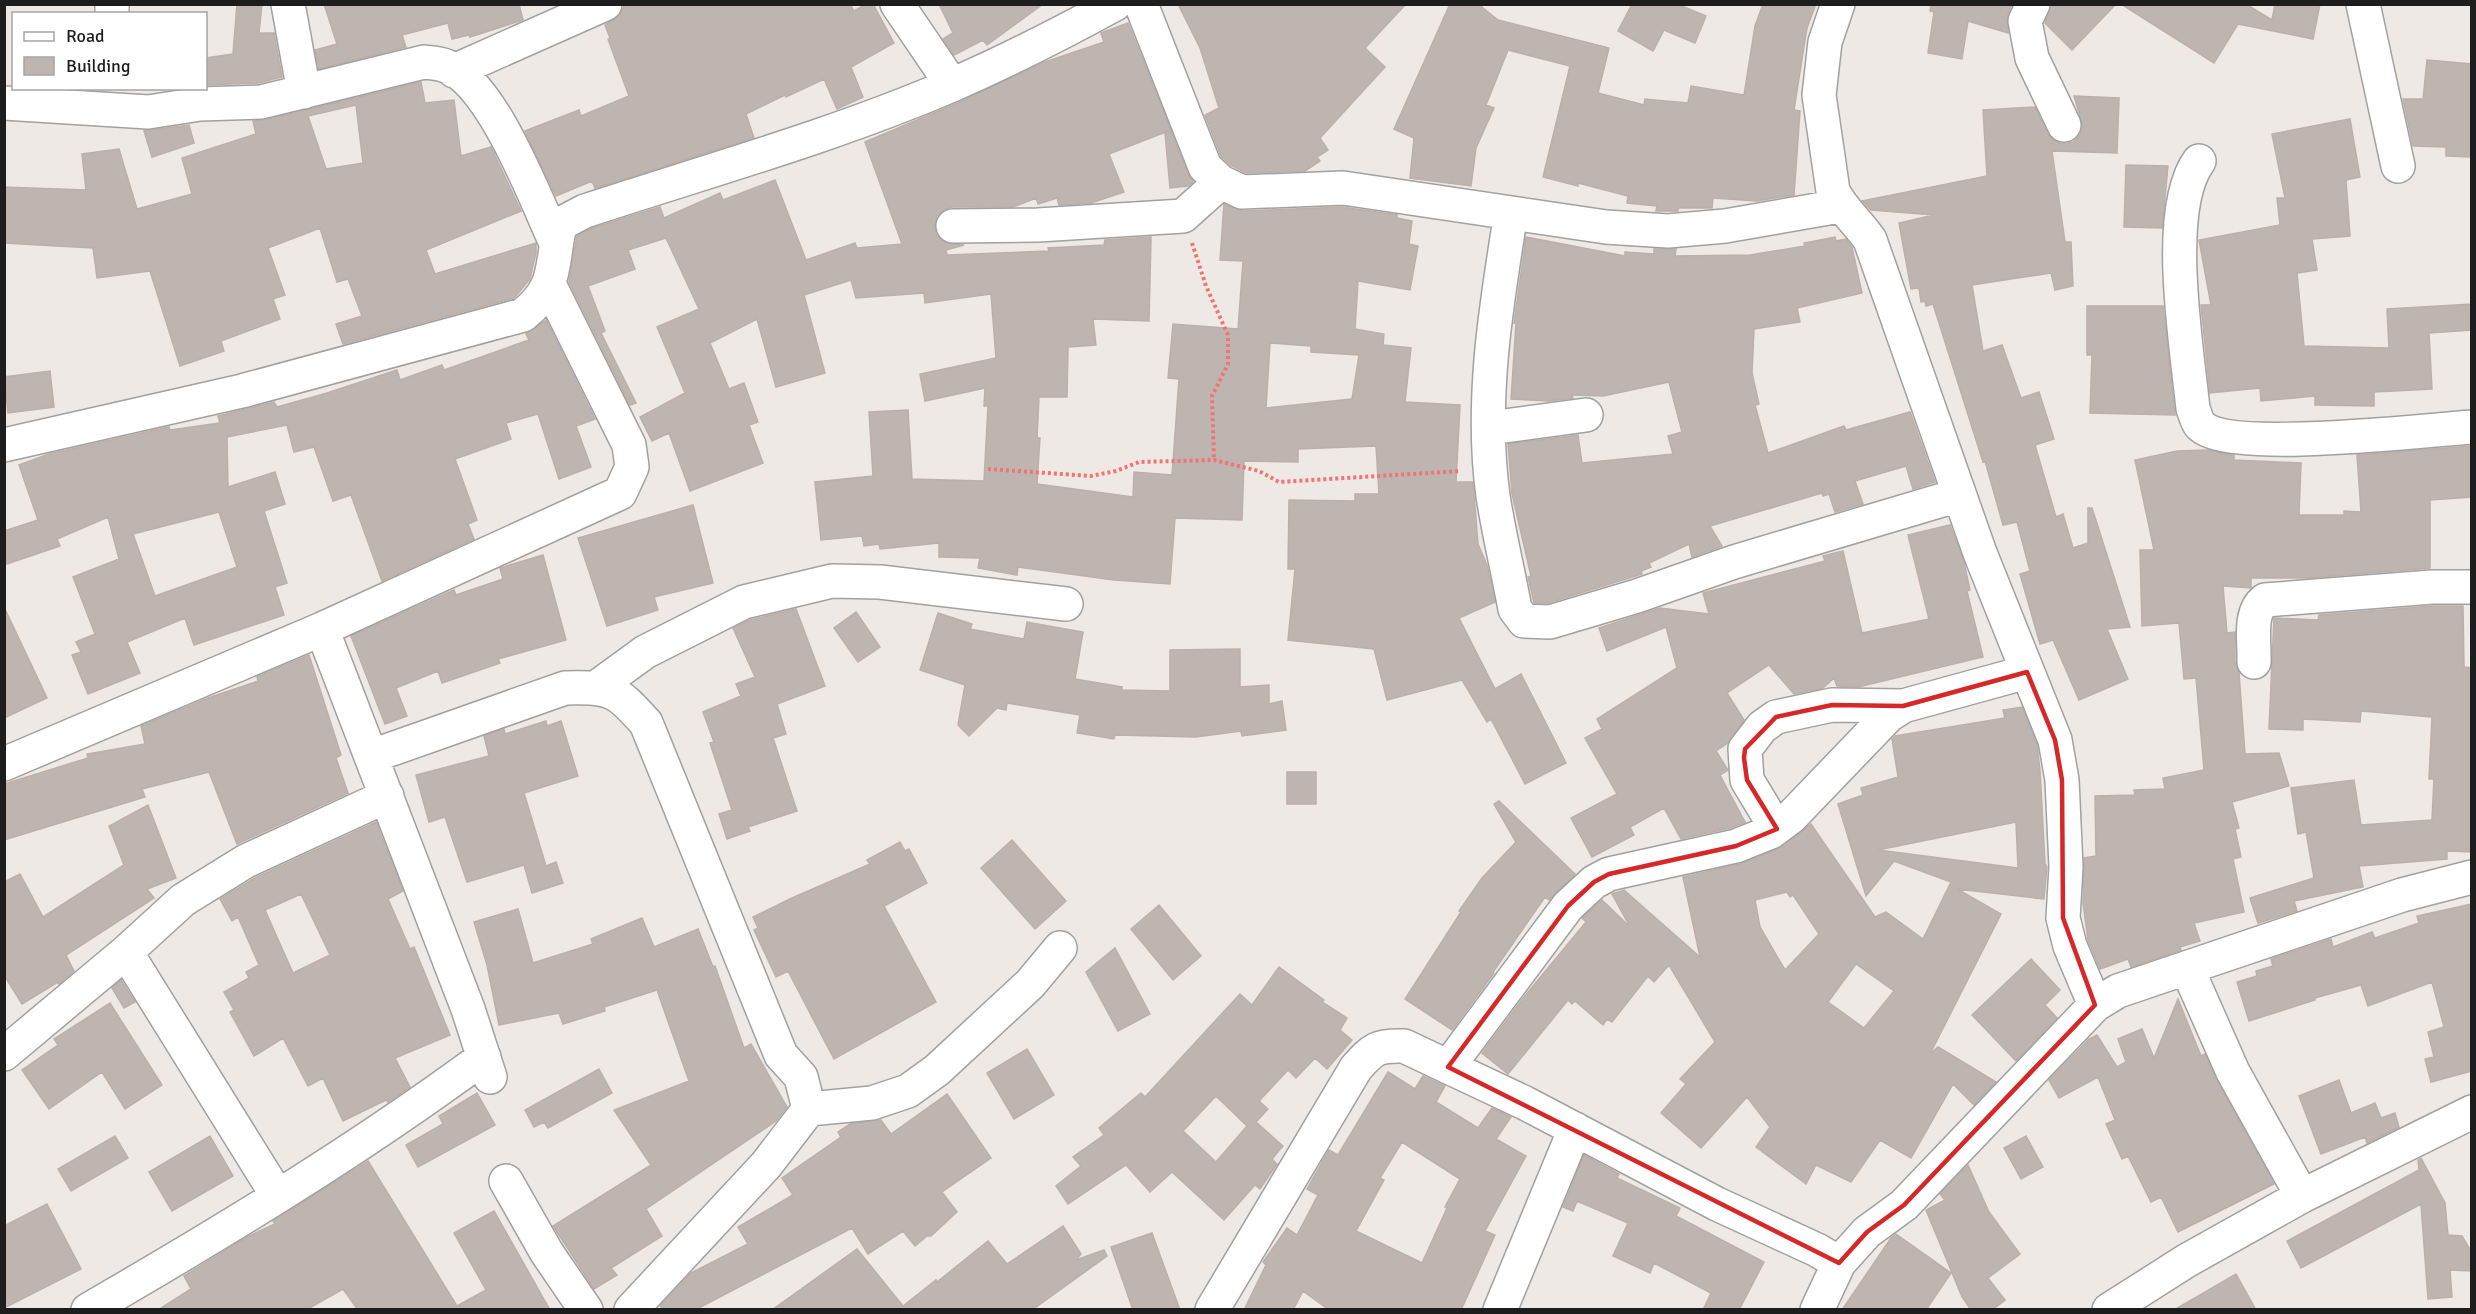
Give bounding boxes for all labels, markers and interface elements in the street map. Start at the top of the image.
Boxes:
legend [12,12,207,90]
text: Road [66,25,105,47]
text: Building [66,55,130,77]

